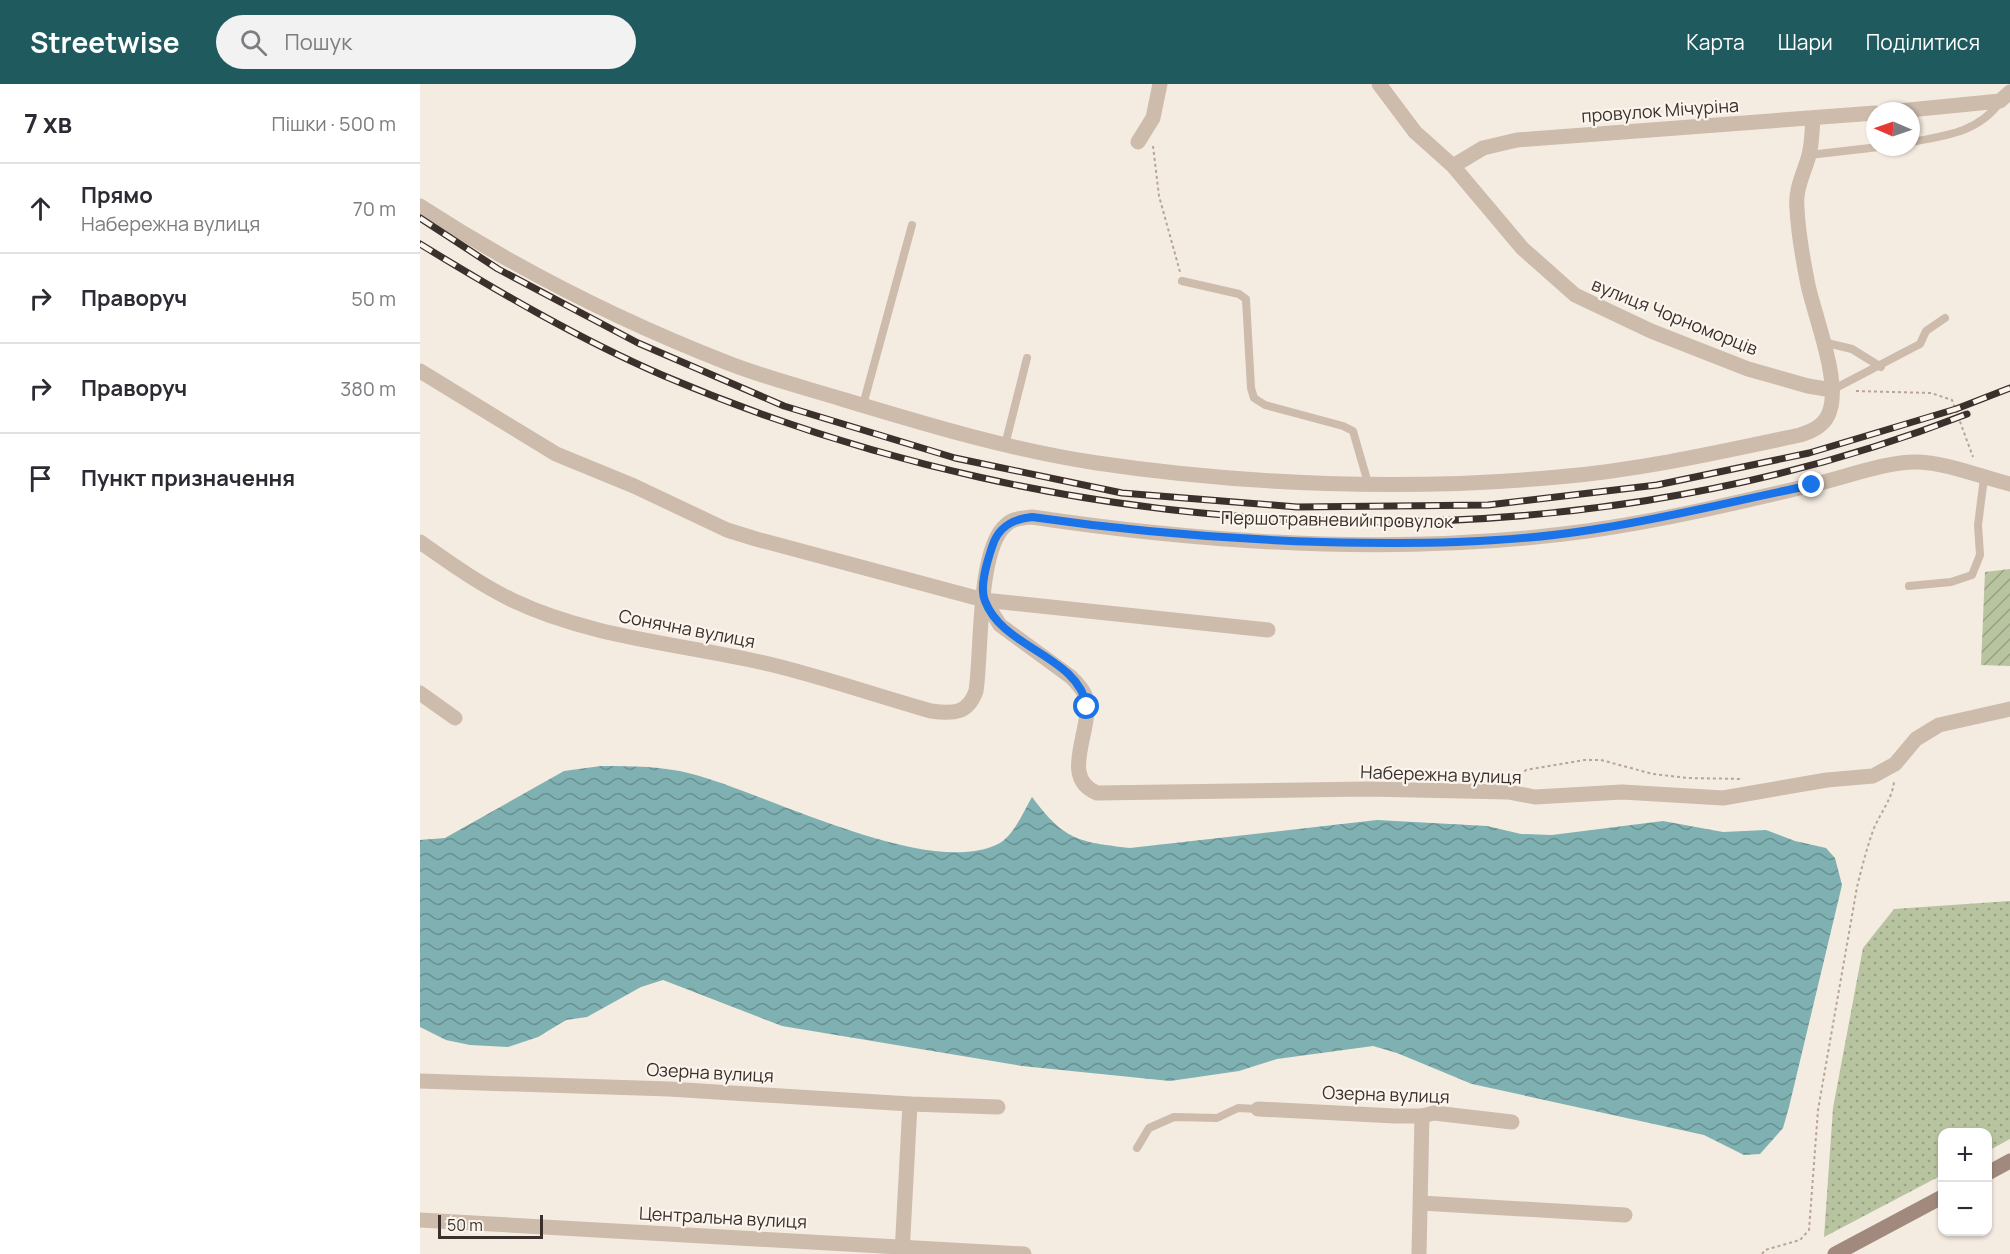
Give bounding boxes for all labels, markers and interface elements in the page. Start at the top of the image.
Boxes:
search box [216,15,636,69]
text: Streetwise [30,23,180,61]
icon: search [237,26,270,59]
text: Пошук [285,27,352,57]
text: Карта [1686,28,1745,56]
text: Шари [1778,28,1833,56]
text: Поділитися [1866,28,1980,56]
street label: провулок Мічуріна [1580,93,1740,127]
north arrow [1866,102,1920,156]
text: 7 хв [24,105,72,141]
text: Пішки · 500 m [272,110,396,137]
text: Прямо [81,180,153,210]
icon: ahead [24,192,57,225]
text: 70 m [353,195,396,222]
text: Набережна вулиця [81,210,260,237]
street label: вулиця Чорноморців [1588,272,1762,360]
icon: right [24,282,57,315]
text: Праворуч [81,283,187,313]
text: 50 m [351,285,396,312]
icon: right [24,372,57,405]
text: Праворуч [81,373,187,403]
text: 380 m [340,375,396,402]
icon: arrive [24,462,57,495]
text: Пункт призначення [81,463,295,493]
route end [1798,471,1824,497]
street label: Першотравневий провулок [1221,505,1454,533]
street label: Сонячна вулиця [617,603,757,653]
route start [1073,693,1099,719]
street label: Набережна вулиця [1360,759,1522,789]
street label: Озерна вулиця [646,1057,774,1087]
street label: Озерна вулиця [1322,1080,1450,1108]
map controls [1938,1128,1992,1236]
button: + [1938,1128,1992,1182]
button: − [1938,1182,1992,1236]
street label: Центральна вулиця [638,1201,808,1233]
scale bar [438,1212,543,1240]
text: 50 m [447,1214,483,1236]

